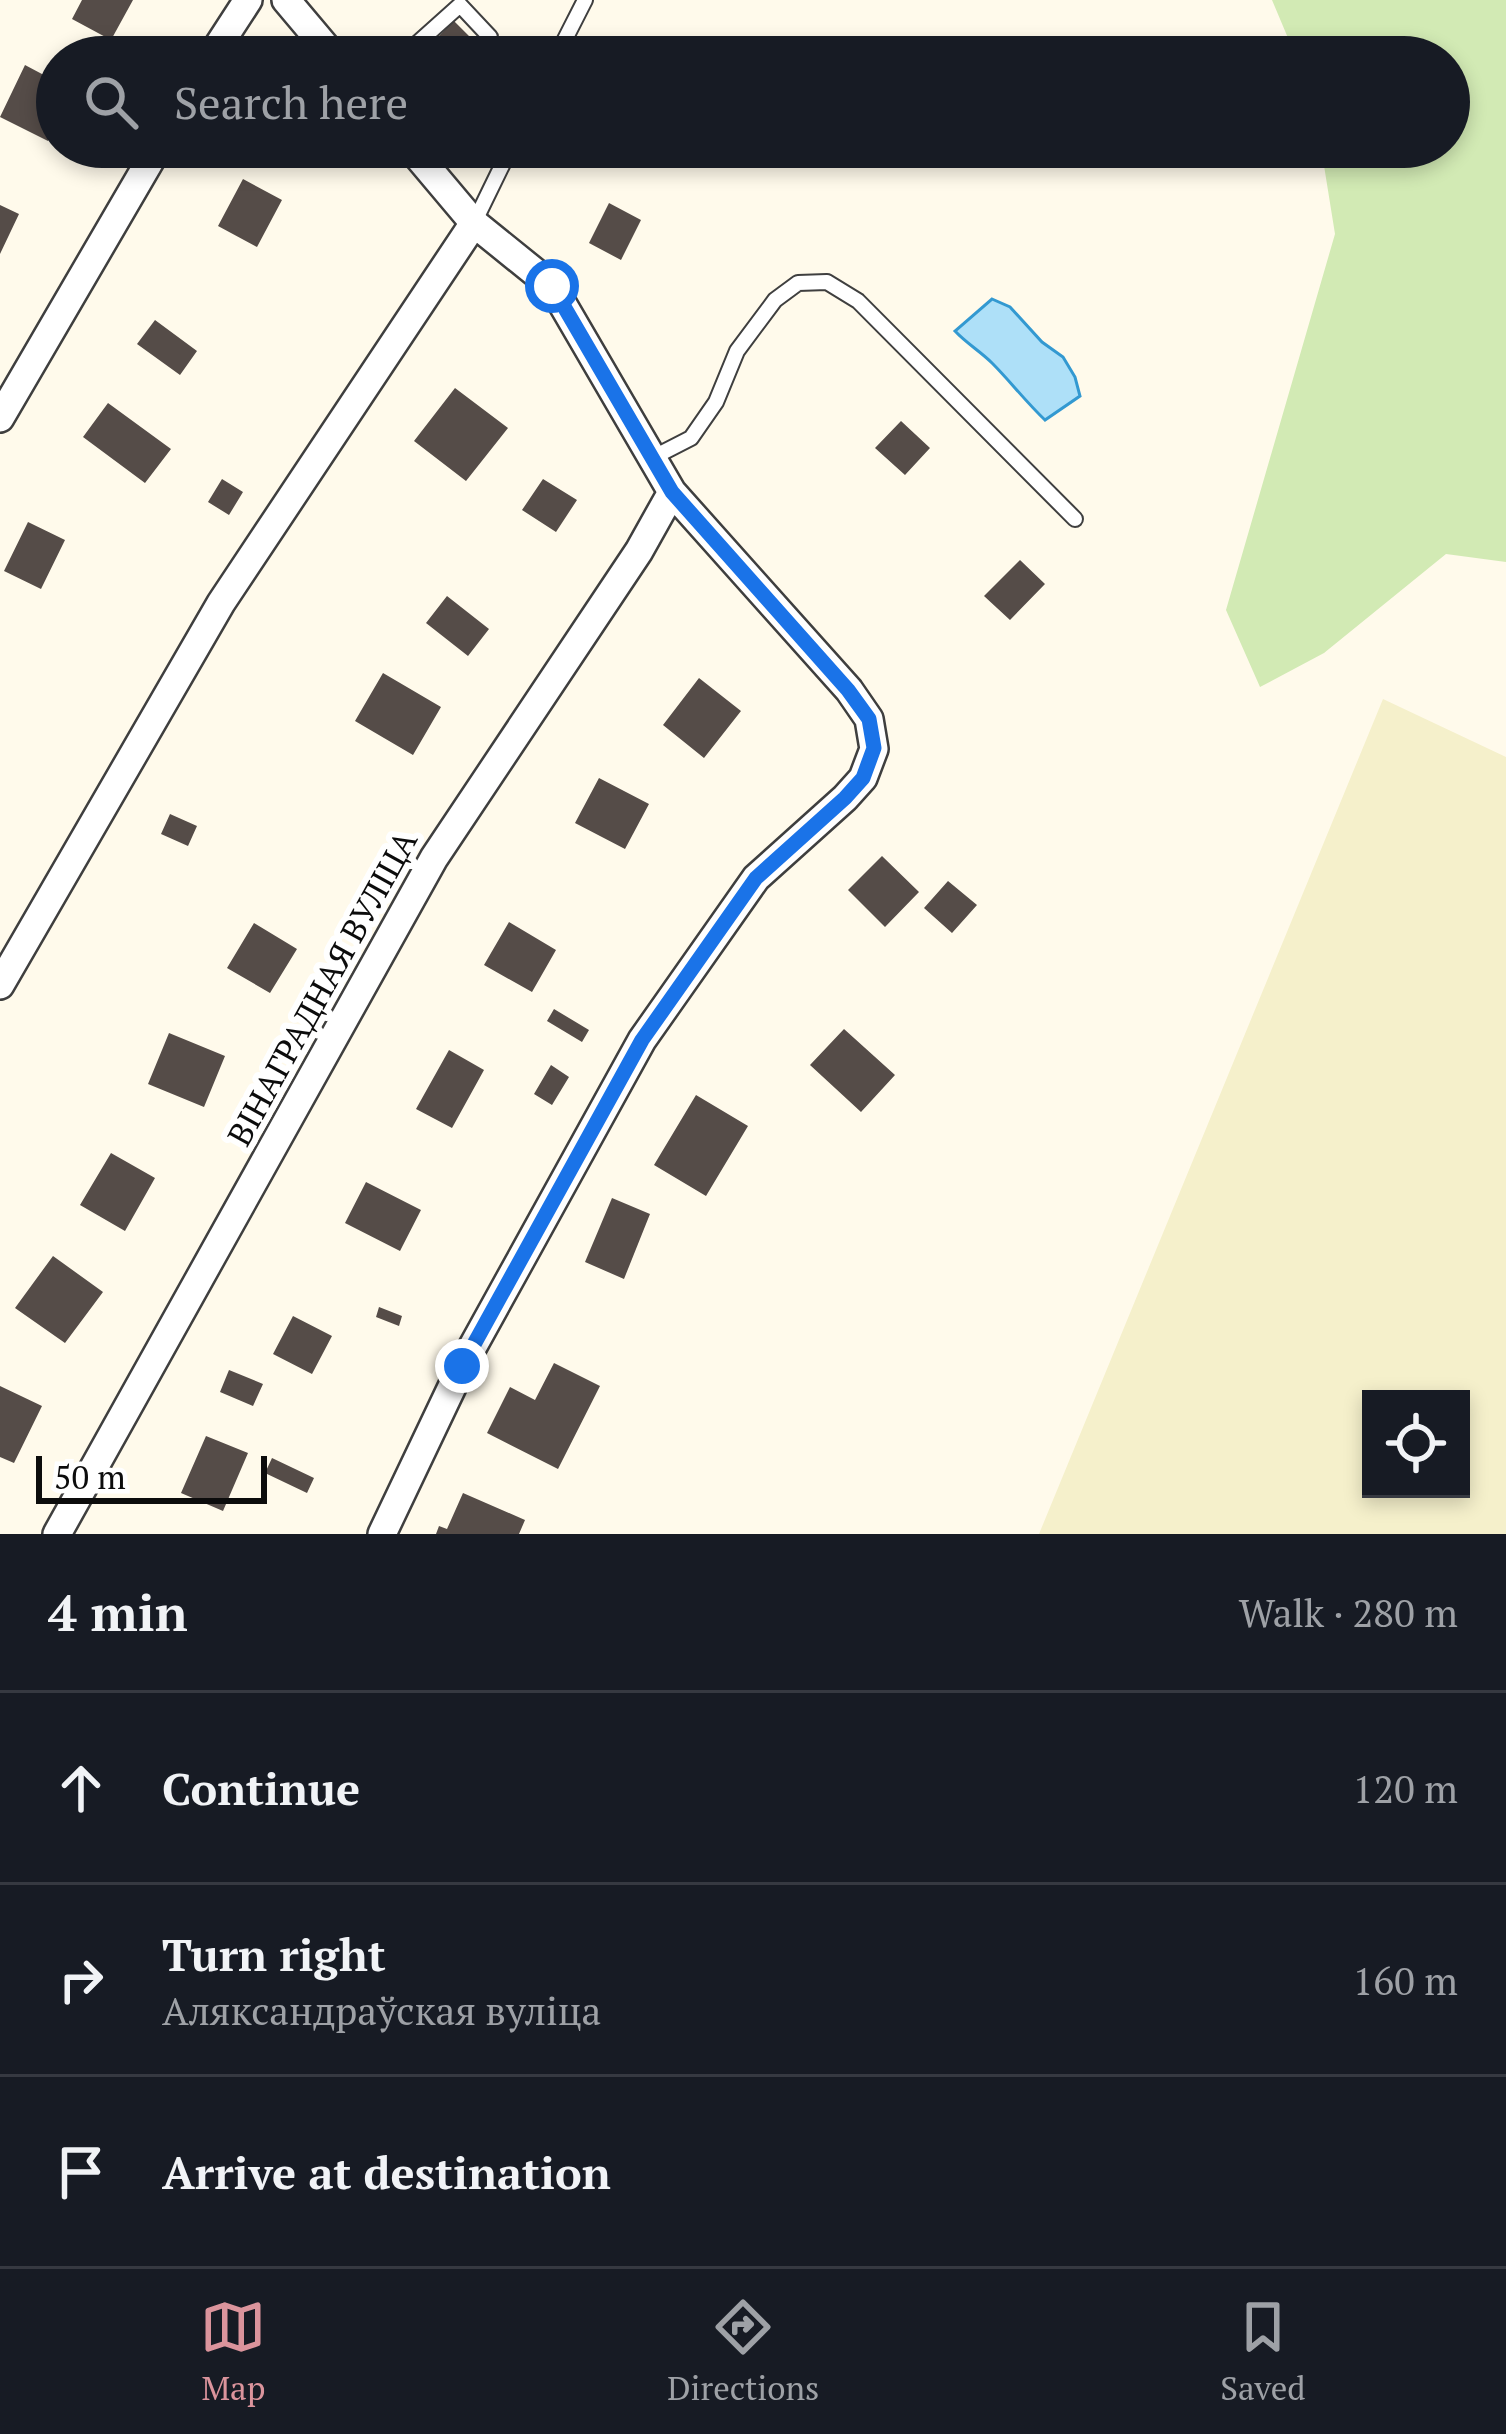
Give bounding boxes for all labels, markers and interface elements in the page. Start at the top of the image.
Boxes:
search box [36,36,1470,168]
icon: search [78,69,144,135]
text: Search here [174,72,408,132]
route start [525,259,579,313]
street label: ВІНАГРАДНАЯ ВУЛІЦА [217,822,426,1153]
route end [435,1339,489,1393]
map controls [1362,1390,1470,1498]
button: locate [1362,1390,1470,1498]
scale bar [36,1450,267,1503]
text: 50 m [54,1455,126,1498]
text: 4 min [48,1578,188,1646]
text: Walk · 280 m [1239,1586,1458,1638]
icon: ahead [48,1755,114,1821]
text: Continue [162,1758,360,1818]
text: 120 m [1353,1762,1458,1814]
text: Turn right [162,1924,386,1984]
icon: right [48,1947,114,2013]
text: 160 m [1353,1954,1458,2006]
text: Аляксандраўская вуліца [162,1984,601,2036]
icon: arrive [48,2139,114,2205]
text: Arrive at destination [162,2142,611,2202]
tab: Map [200,2294,266,2409]
tab: Directions [667,2294,819,2409]
tab: Saved [1220,2294,1306,2409]

